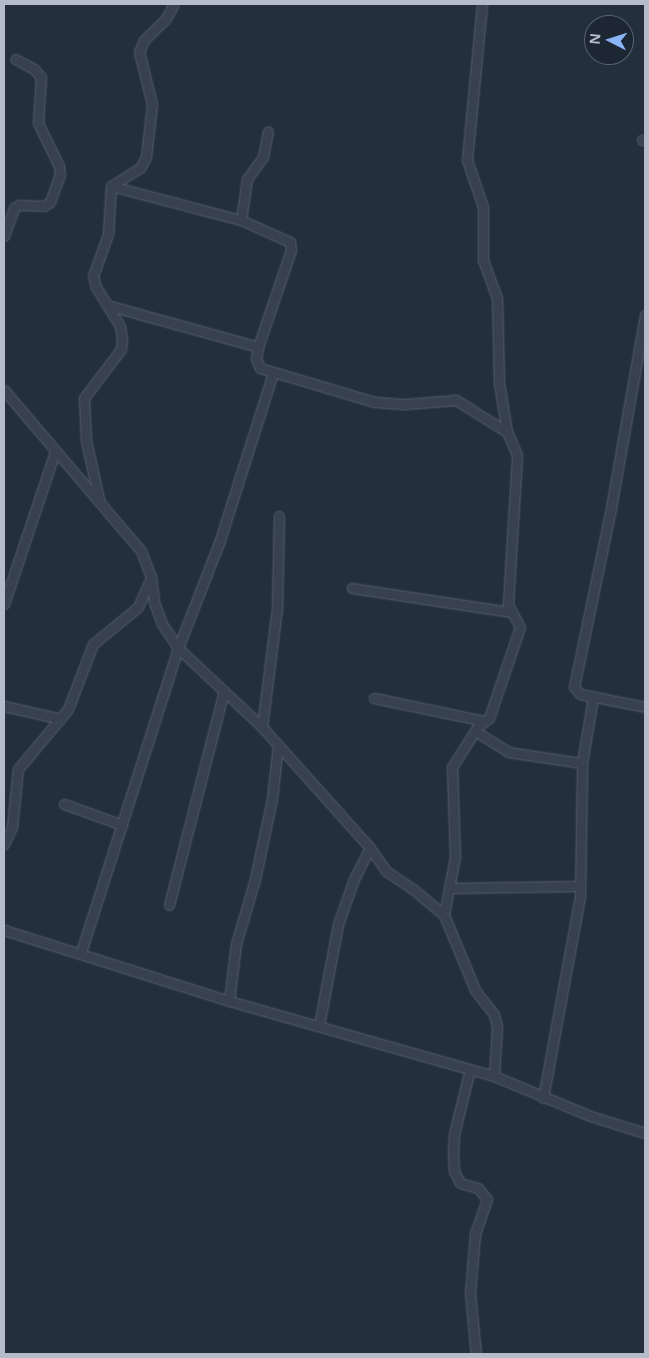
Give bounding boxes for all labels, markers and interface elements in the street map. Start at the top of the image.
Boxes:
north arrow [584,15,634,65]
text: N [585,32,605,45]

